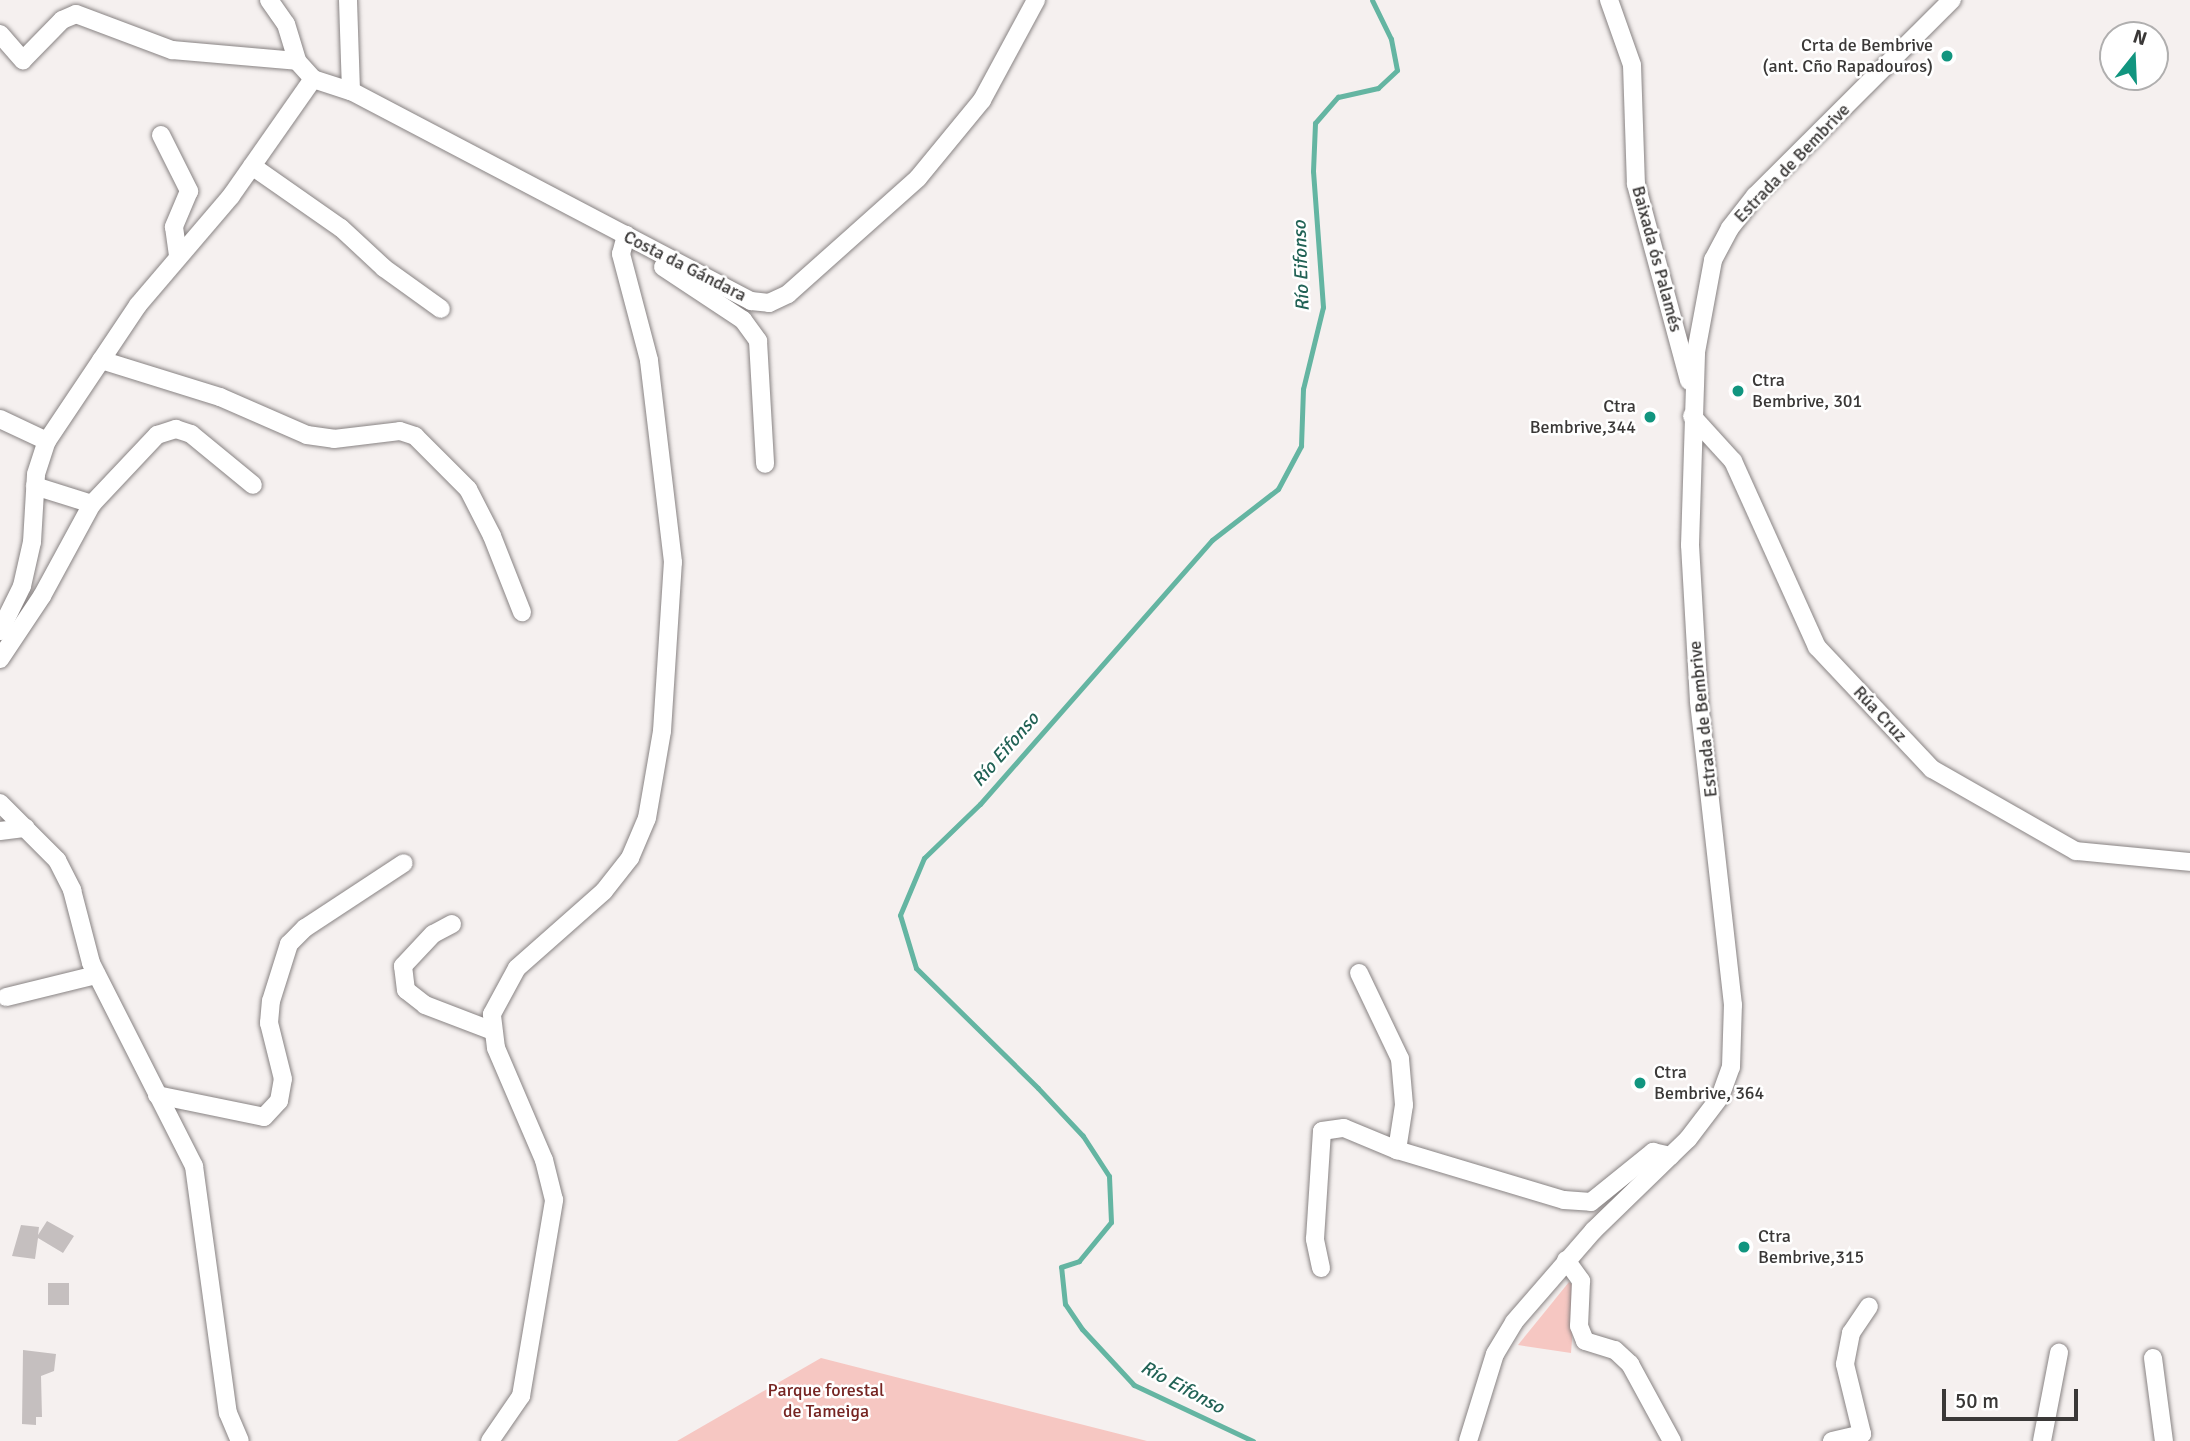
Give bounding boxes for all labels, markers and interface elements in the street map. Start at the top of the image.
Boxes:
north arrow [2099,21,2169,91]
text: N [2130,24,2150,51]
place label: Crta de Bembrive (ant. Cño Rapadouros) [1762,35,1933,78]
marker: Crta de Bembrive (ant. Cño Rapadouros) [1939,48,1955,64]
street label: Estrada de Bembrive [1730,99,1854,227]
street label: Baixada ós Palamés [1627,184,1687,334]
water label: Río Eifonso [1289,220,1315,312]
street label: Costa da Gándara [620,226,750,306]
place label: Ctra Bembrive, 301 [1752,370,1862,412]
marker: Ctra Bembrive, 301 [1730,383,1746,399]
place label: Ctra Bembrive,344 [1530,396,1636,438]
marker: Ctra Bembrive,344 [1642,409,1658,425]
street label: Estrada de Bembrive [1684,640,1722,798]
street label: Rúa Cruz [1849,681,1911,747]
water label: Río Eifonso [968,708,1044,792]
place label: Ctra Bembrive, 364 [1654,1062,1764,1104]
marker: Ctra Bembrive, 364 [1632,1075,1648,1091]
place label: Ctra Bembrive,315 [1758,1226,1864,1268]
marker: Ctra Bembrive,315 [1736,1239,1752,1255]
water label: Río Eifonso [1136,1357,1228,1419]
scale bar [1945,1374,2082,1418]
park label: Parque forestal de Tameiga [768,1380,884,1422]
text: 50 m [1955,1388,1999,1414]

